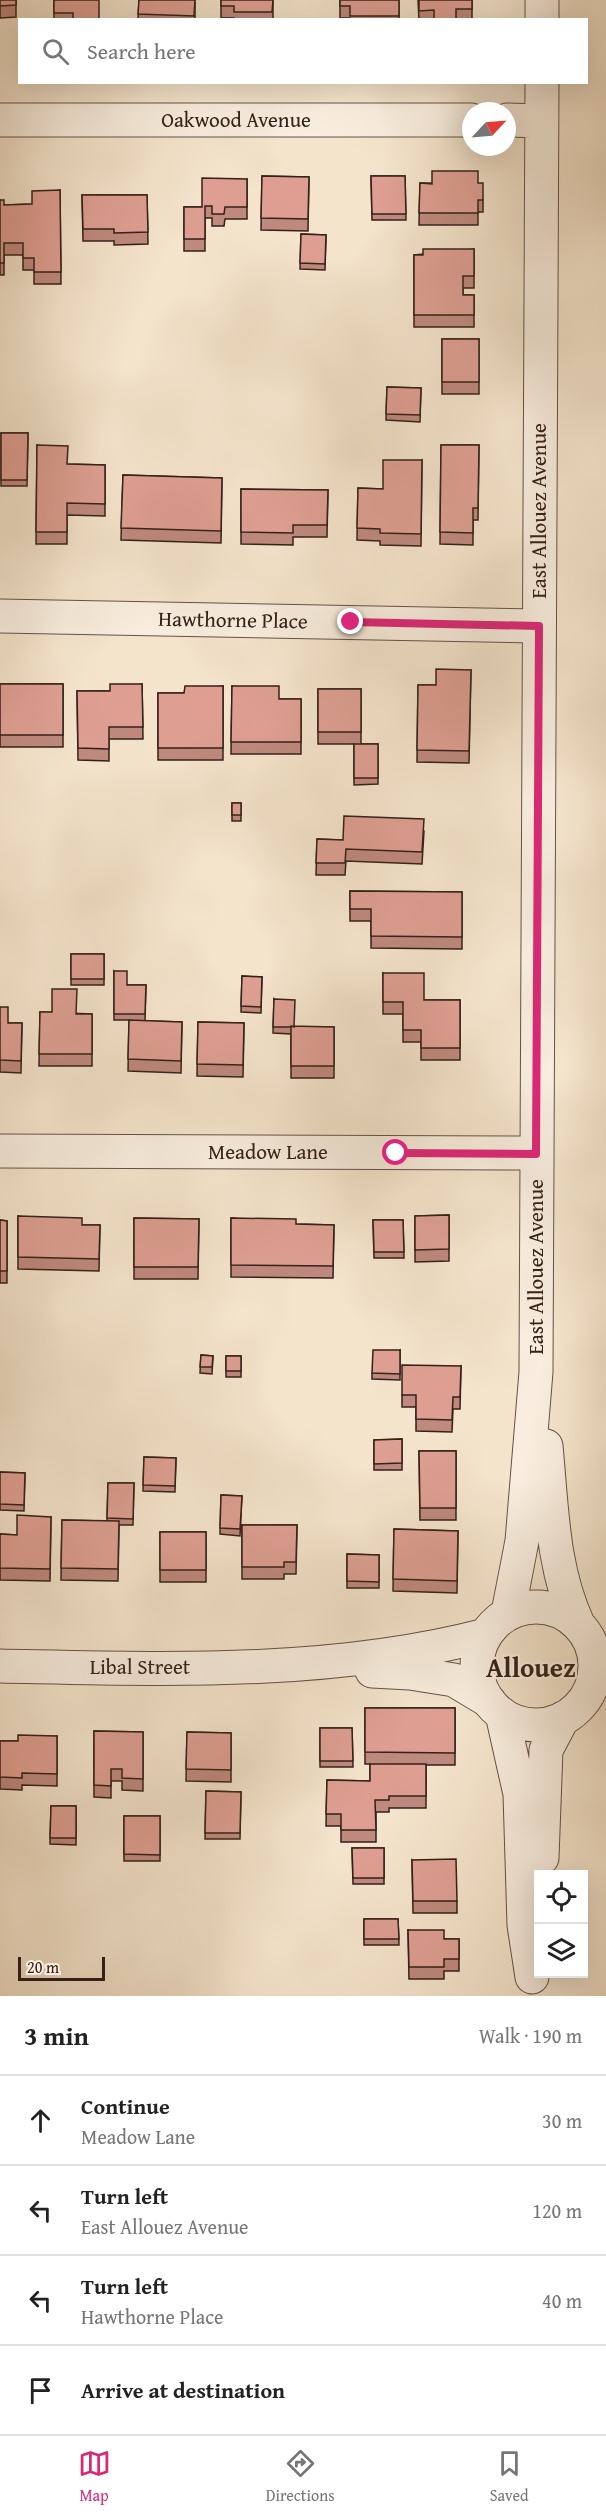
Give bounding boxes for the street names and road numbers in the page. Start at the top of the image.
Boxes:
street label: Oakwood Avenue [161,104,311,135]
street label: East Allouez Avenue [523,423,554,599]
street label: Hawthorne Place [158,603,308,636]
street label: Meadow Lane [208,1136,328,1167]
street label: East Allouez Avenue [520,1179,551,1355]
street label: Libal Street [90,1651,191,1682]

